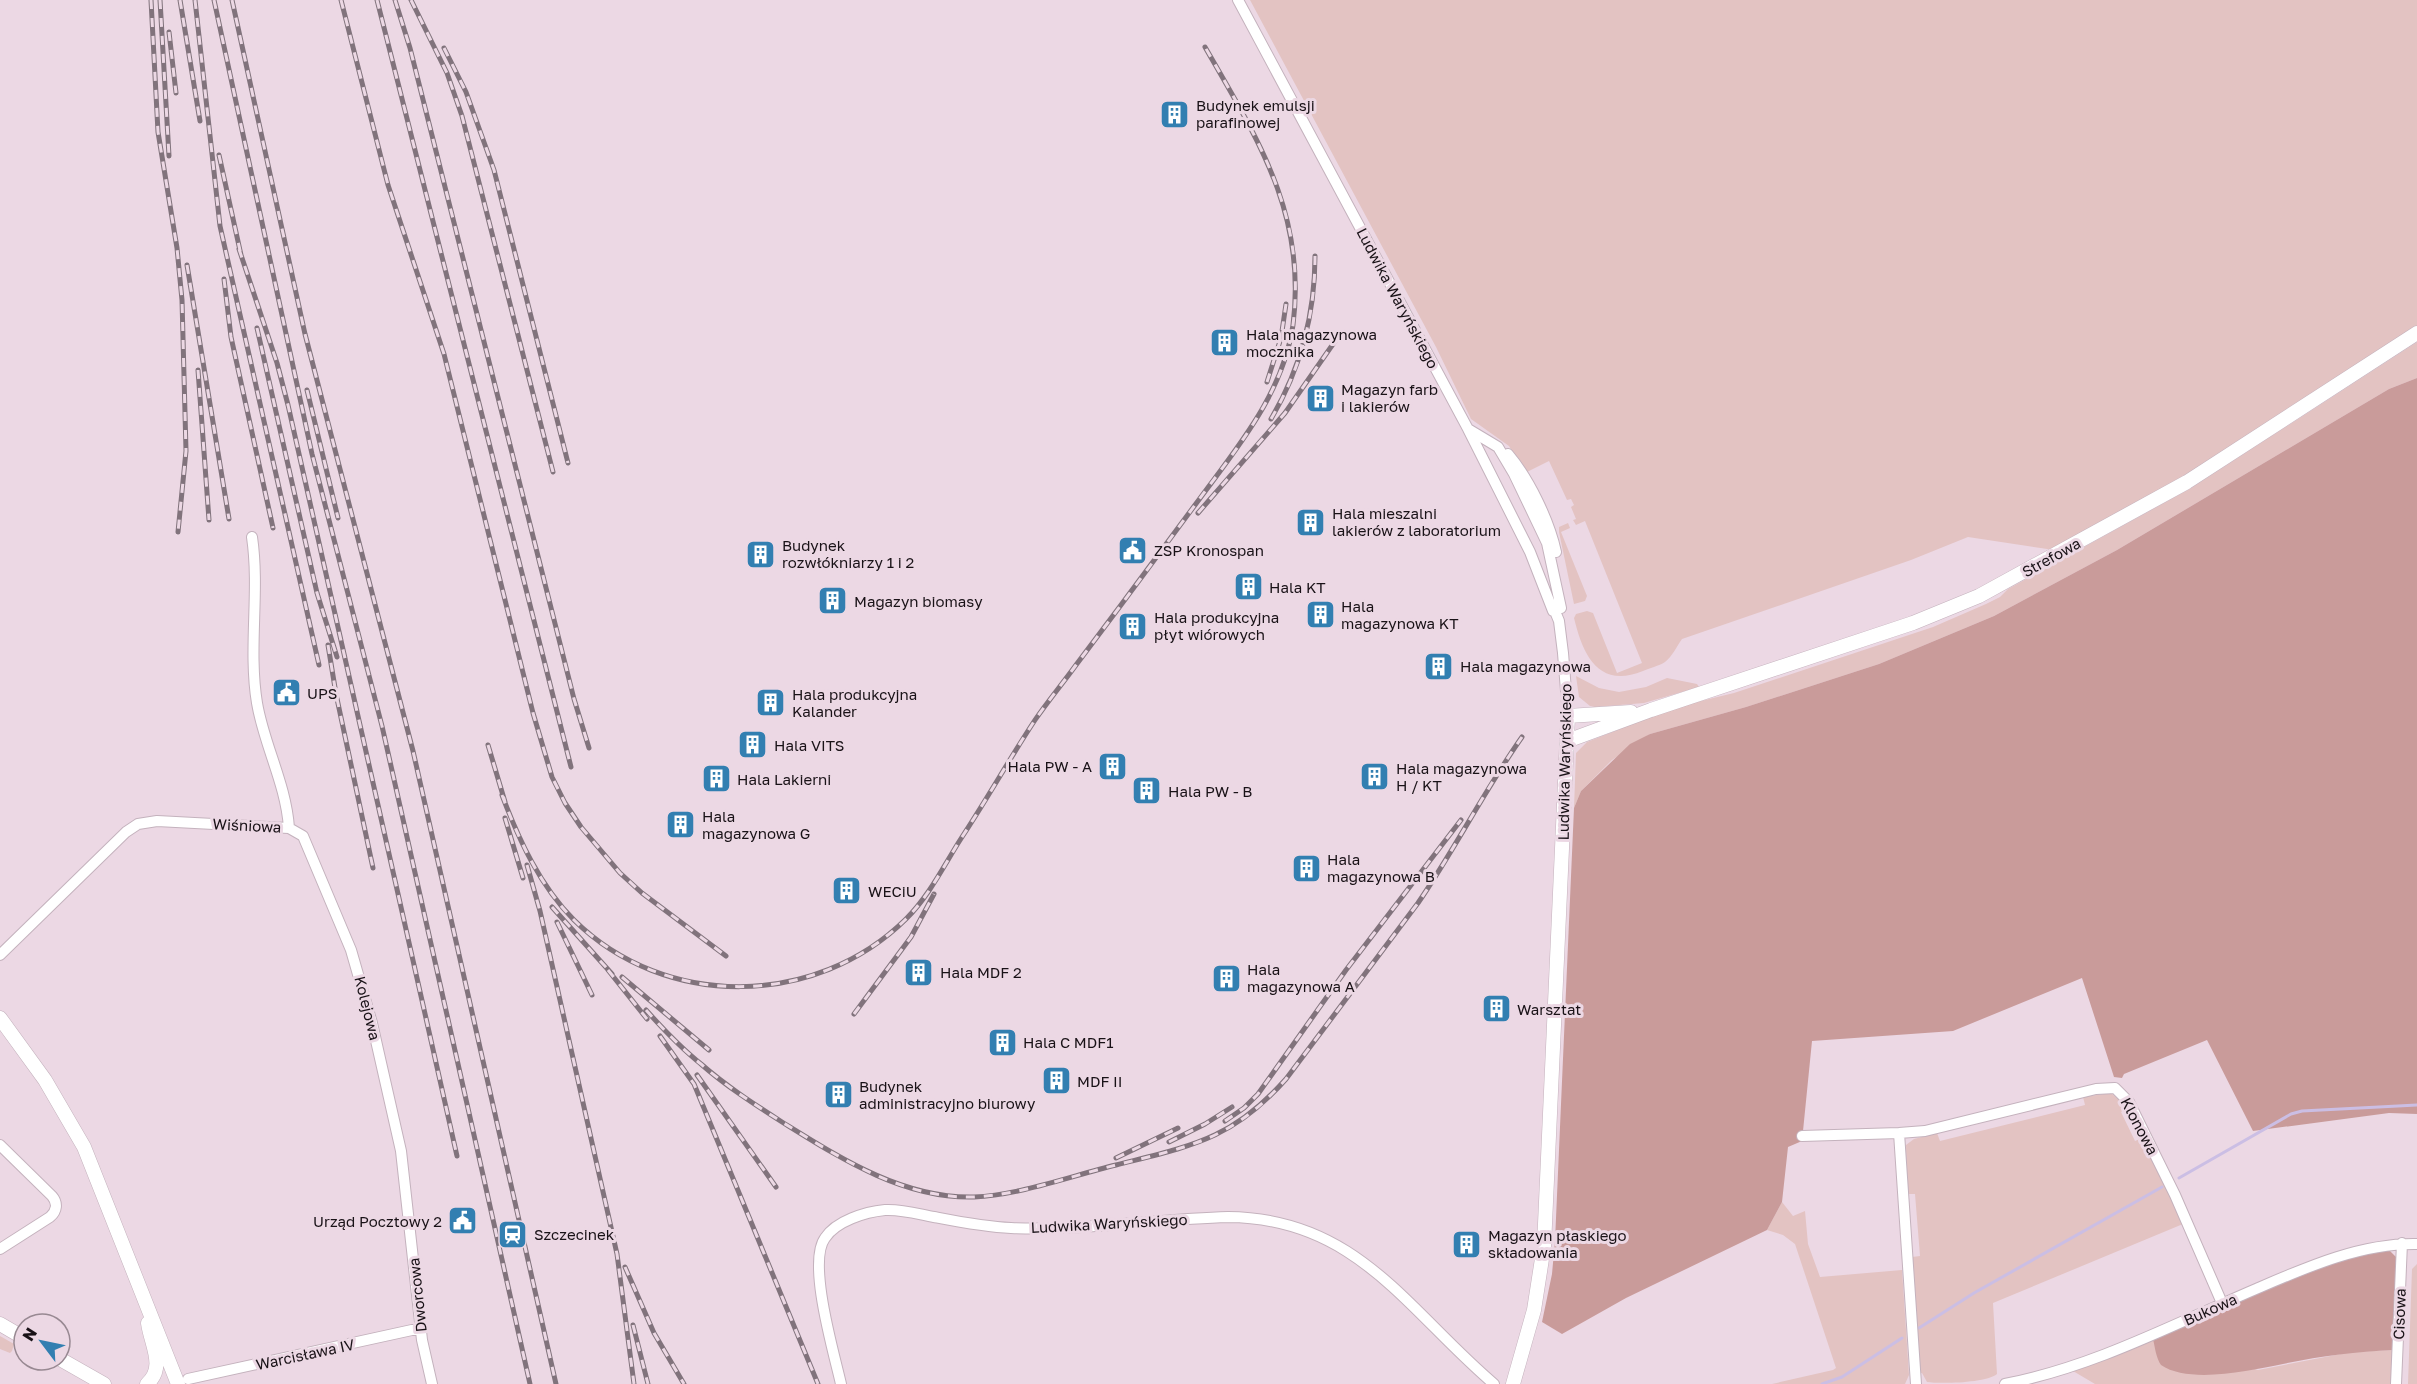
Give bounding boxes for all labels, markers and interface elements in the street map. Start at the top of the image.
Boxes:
place label: Budynek emulsji parafinowej [1196,96,1315,131]
building icon: Budynek emulsji parafinowej [1159,98,1191,130]
street label: Ludwika Waryńskiego [1353,225,1443,371]
place label: Hala magazynowa mocznika [1246,325,1377,360]
building icon: Hala magazynowa mocznika [1209,327,1241,359]
place label: Magazyn farb i lakierów [1341,380,1438,415]
building icon: Magazyn farb i lakierów [1304,382,1336,414]
place label: Hala mieszalni lakierów z laboratorium [1332,504,1501,539]
building icon: Hala mieszalni lakierów z laboratorium [1295,506,1327,538]
public building icon: ZSP Kronospan [1117,534,1149,566]
street label: Strefowa [2019,534,2083,580]
place label: Budynek rozwłókniarzy 1 i 2 [782,536,914,571]
building icon: Budynek rozwłókniarzy 1 i 2 [745,538,777,570]
place label: ZSP Kronospan [1154,541,1264,559]
building icon: Hala KT [1232,571,1264,603]
place label: Hala KT [1269,578,1326,596]
building icon: Magazyn biomasy [817,585,849,617]
place label: Magazyn biomasy [854,592,983,610]
place label: Hala magazynowa KT [1341,597,1458,632]
building icon: Hala magazynowa KT [1304,599,1336,631]
place label: Hala produkcyjna płyt wiórowych [1154,608,1279,643]
building icon: Hala produkcyjna płyt wiórowych [1117,610,1149,642]
building icon: Hala magazynowa [1423,650,1455,682]
place label: Hala magazynowa [1460,657,1591,675]
public building icon: UPS [270,677,302,709]
street label: Ludwika Waryńskiego [1554,683,1574,841]
place label: UPS [307,684,337,702]
place label: Hala produkcyjna Kalander [792,685,917,720]
building icon: Hala produkcyjna Kalander [755,687,787,719]
building icon: Hala VITS [737,729,769,761]
place label: Hala VITS [774,736,844,754]
building icon: Hala PW - A [1097,750,1129,782]
place label: Hala PW - A [1008,757,1092,775]
place label: Hala magazynowa H / KT [1396,759,1527,794]
building icon: Hala magazynowa H / KT [1359,761,1391,793]
building icon: Hala Lakierni [700,763,732,795]
place label: Hala Lakierni [737,770,831,788]
building icon: Hala PW - B [1131,775,1163,807]
place label: Hala PW - B [1168,782,1252,800]
place label: Hala magazynowa G [702,807,810,842]
building icon: Hala magazynowa G [665,809,697,841]
street label: Wiśniowa [212,814,282,836]
place label: Hala magazynowa B [1327,850,1435,885]
building icon: Hala magazynowa B [1290,852,1322,884]
building icon: WECiU [831,875,863,907]
place label: WECiU [868,882,917,900]
building icon: Hala MDF 2 [903,956,935,988]
place label: Hala magazynowa A [1247,960,1355,995]
building icon: Hala magazynowa A [1210,962,1242,994]
place label: Hala MDF 2 [940,963,1022,981]
street label: Kolejowa [351,974,385,1042]
building icon: Warsztat [1480,993,1512,1025]
place label: Warsztat [1517,1000,1581,1018]
building icon: Hala C MDF1 [986,1026,1018,1058]
place label: Hala C MDF1 [1023,1033,1113,1051]
building icon: MDF II [1040,1065,1072,1097]
place label: MDF II [1077,1072,1123,1090]
place label: Budynek administracyjno biurowy [859,1077,1036,1112]
building icon: Budynek administracyjno biurowy [822,1079,854,1111]
street label: Klonowa [2117,1094,2163,1158]
public building icon: Urząd Pocztowy 2 [447,1205,479,1237]
street label: Ludwika Waryńskiego [1030,1210,1188,1236]
place label: Urząd Pocztowy 2 [313,1212,442,1230]
station icon: Szczecinek [497,1218,529,1250]
place label: Szczecinek [534,1225,615,1243]
place label: Magazyn płaskiego składowania [1488,1226,1627,1261]
building icon: Magazyn płaskiego składowania [1451,1228,1483,1260]
street label: Dworcowa [404,1257,430,1333]
street label: Cisowa [2389,1288,2409,1340]
street label: Bukowa [2181,1289,2239,1329]
north arrow [12,1312,72,1372]
text: N [18,1324,41,1345]
street label: Warcisława IV [254,1335,356,1373]

